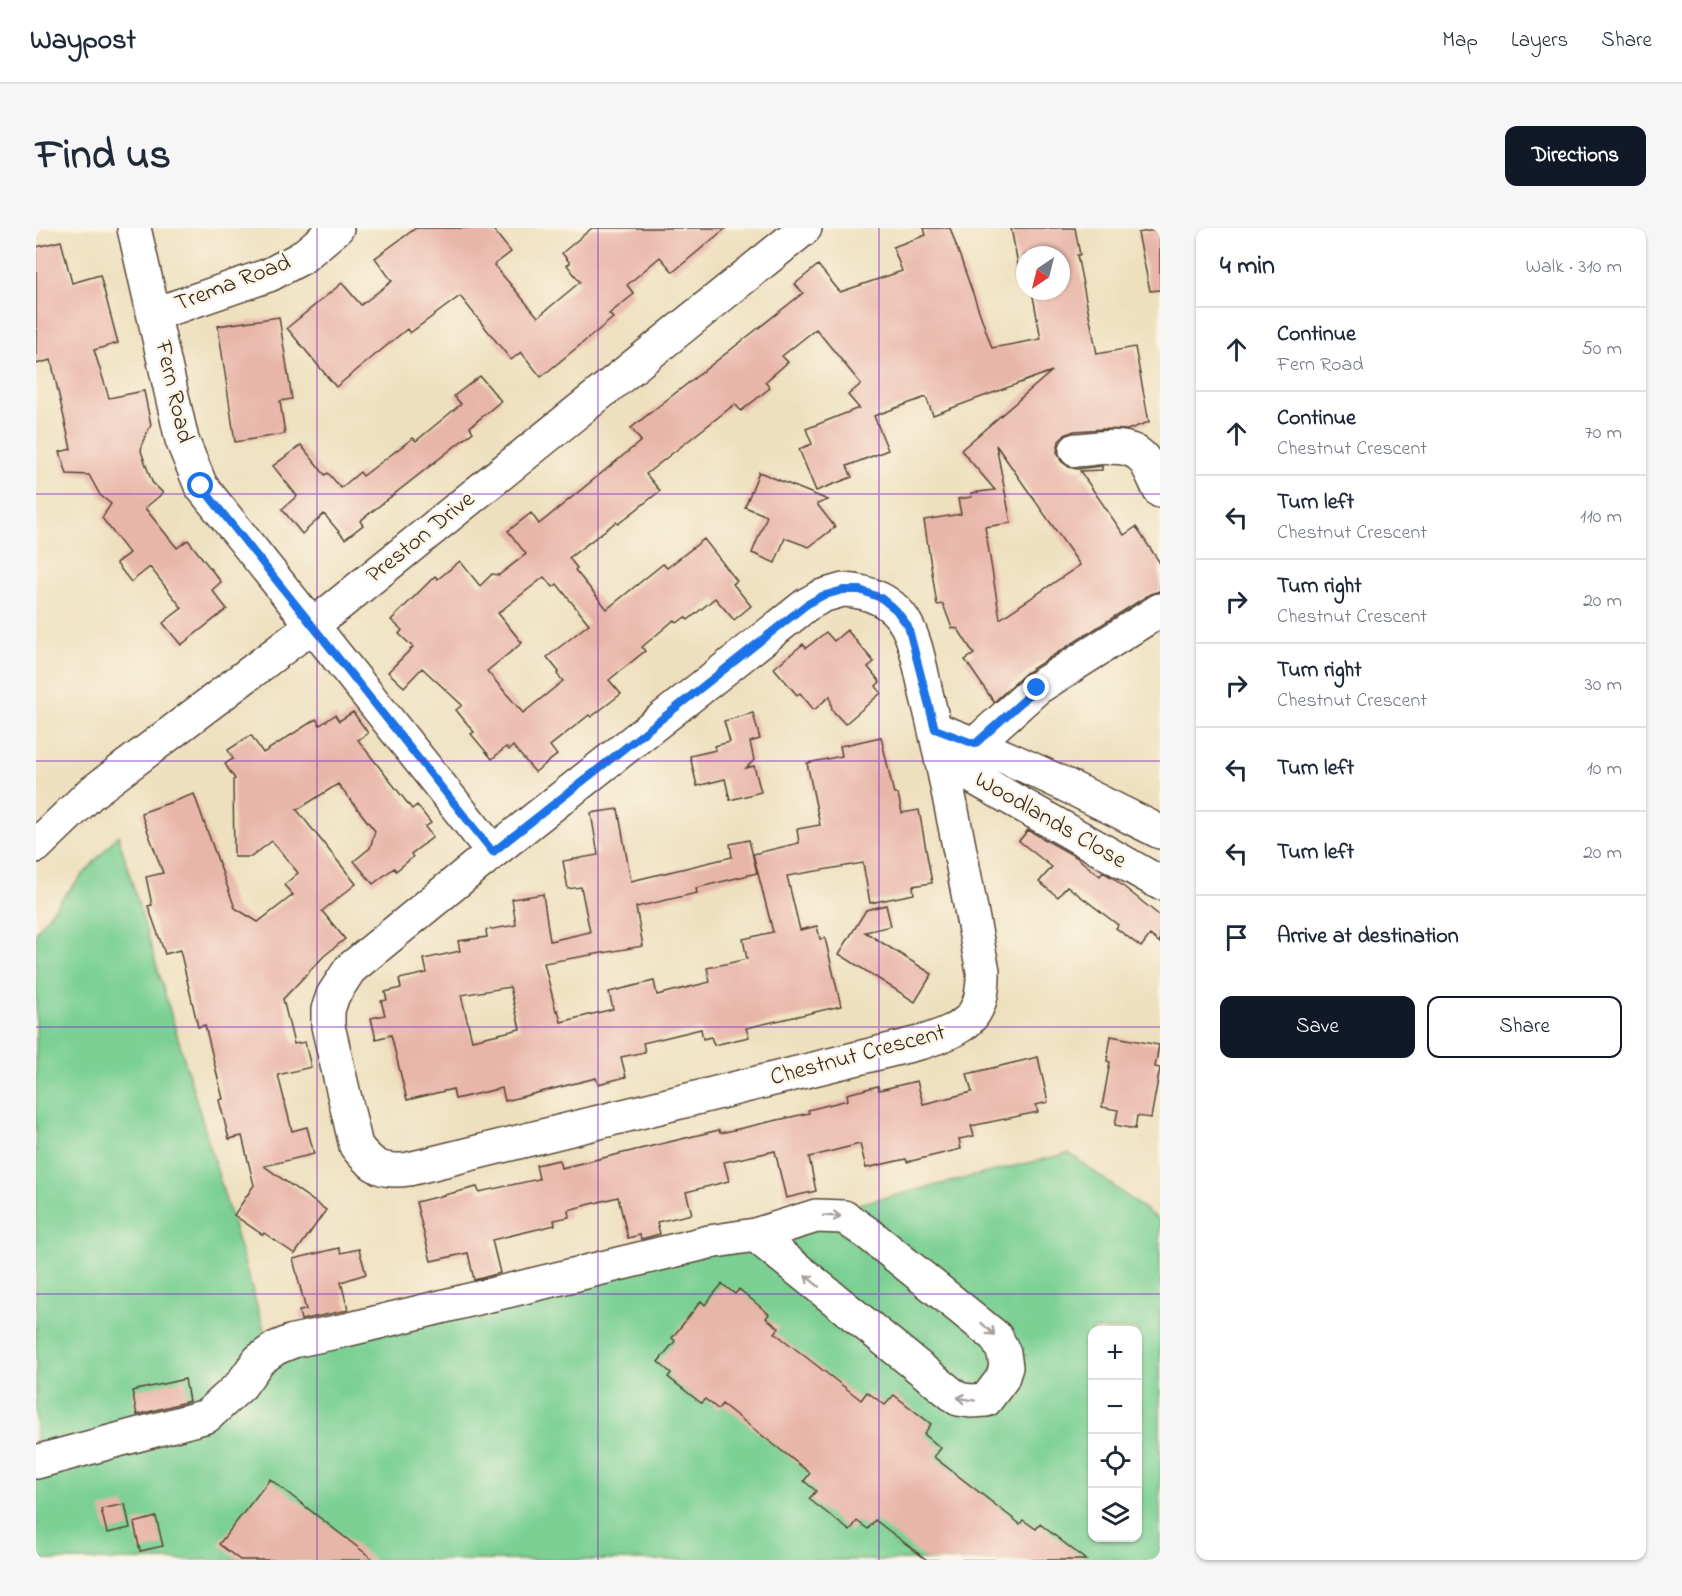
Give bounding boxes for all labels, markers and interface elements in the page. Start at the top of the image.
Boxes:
text: Waypost [30,21,136,62]
text: Map [1442,26,1478,56]
text: Layers [1511,26,1568,56]
text: Share [1601,26,1652,56]
text: Find us [36,126,171,187]
button: Directions [1505,126,1646,186]
street label: Trema Road [170,246,297,322]
north arrow [1016,246,1070,300]
text: 4 min [1220,248,1275,286]
text: Walk · 310 m [1526,253,1622,282]
text: Continue [1277,319,1356,351]
icon: ahead [1220,333,1253,366]
text: 50 m [1581,335,1622,364]
street label: Fern Road [144,337,202,447]
text: Fern Road [1277,351,1363,380]
text: Continue [1277,403,1356,435]
icon: ahead [1220,417,1253,450]
text: 70 m [1585,419,1622,448]
text: Chestnut Crescent [1277,435,1427,464]
route start [187,472,213,498]
street label: Preston Drive [359,483,483,593]
text: Turn left [1277,487,1354,519]
icon: left [1220,501,1253,534]
text: 110 m [1580,503,1622,532]
text: Chestnut Crescent [1277,519,1427,548]
text: Turn right [1277,571,1362,603]
icon: right [1220,585,1253,618]
text: 20 m [1583,587,1622,616]
text: Chestnut Crescent [1277,603,1427,632]
text: Turn right [1277,655,1362,687]
icon: right [1220,669,1253,702]
text: 30 m [1585,671,1622,700]
route end [1023,674,1049,700]
text: Chestnut Crescent [1277,687,1427,716]
icon: left [1220,753,1253,786]
text: Turn left [1277,753,1354,785]
text: 10 m [1586,755,1622,784]
street label: Woodlands Close [968,763,1133,879]
icon: left [1220,837,1253,870]
text: Turn left [1277,837,1354,869]
text: 20 m [1583,839,1622,868]
icon: arrive [1220,921,1253,954]
text: Arrive at destination [1277,921,1459,953]
button: Save [1220,996,1415,1058]
button: Share [1427,996,1622,1058]
street label: Chestnut Crescent [767,1016,949,1096]
one-way arrow [821,1211,841,1222]
one-way arrow [805,1275,821,1288]
one-way arrow [980,1322,995,1337]
map controls [1088,1326,1142,1542]
button: + [1088,1326,1142,1380]
button: − [1088,1380,1142,1434]
one-way arrow [957,1393,976,1404]
button: locate [1088,1434,1142,1488]
button: layers [1088,1488,1142,1542]

